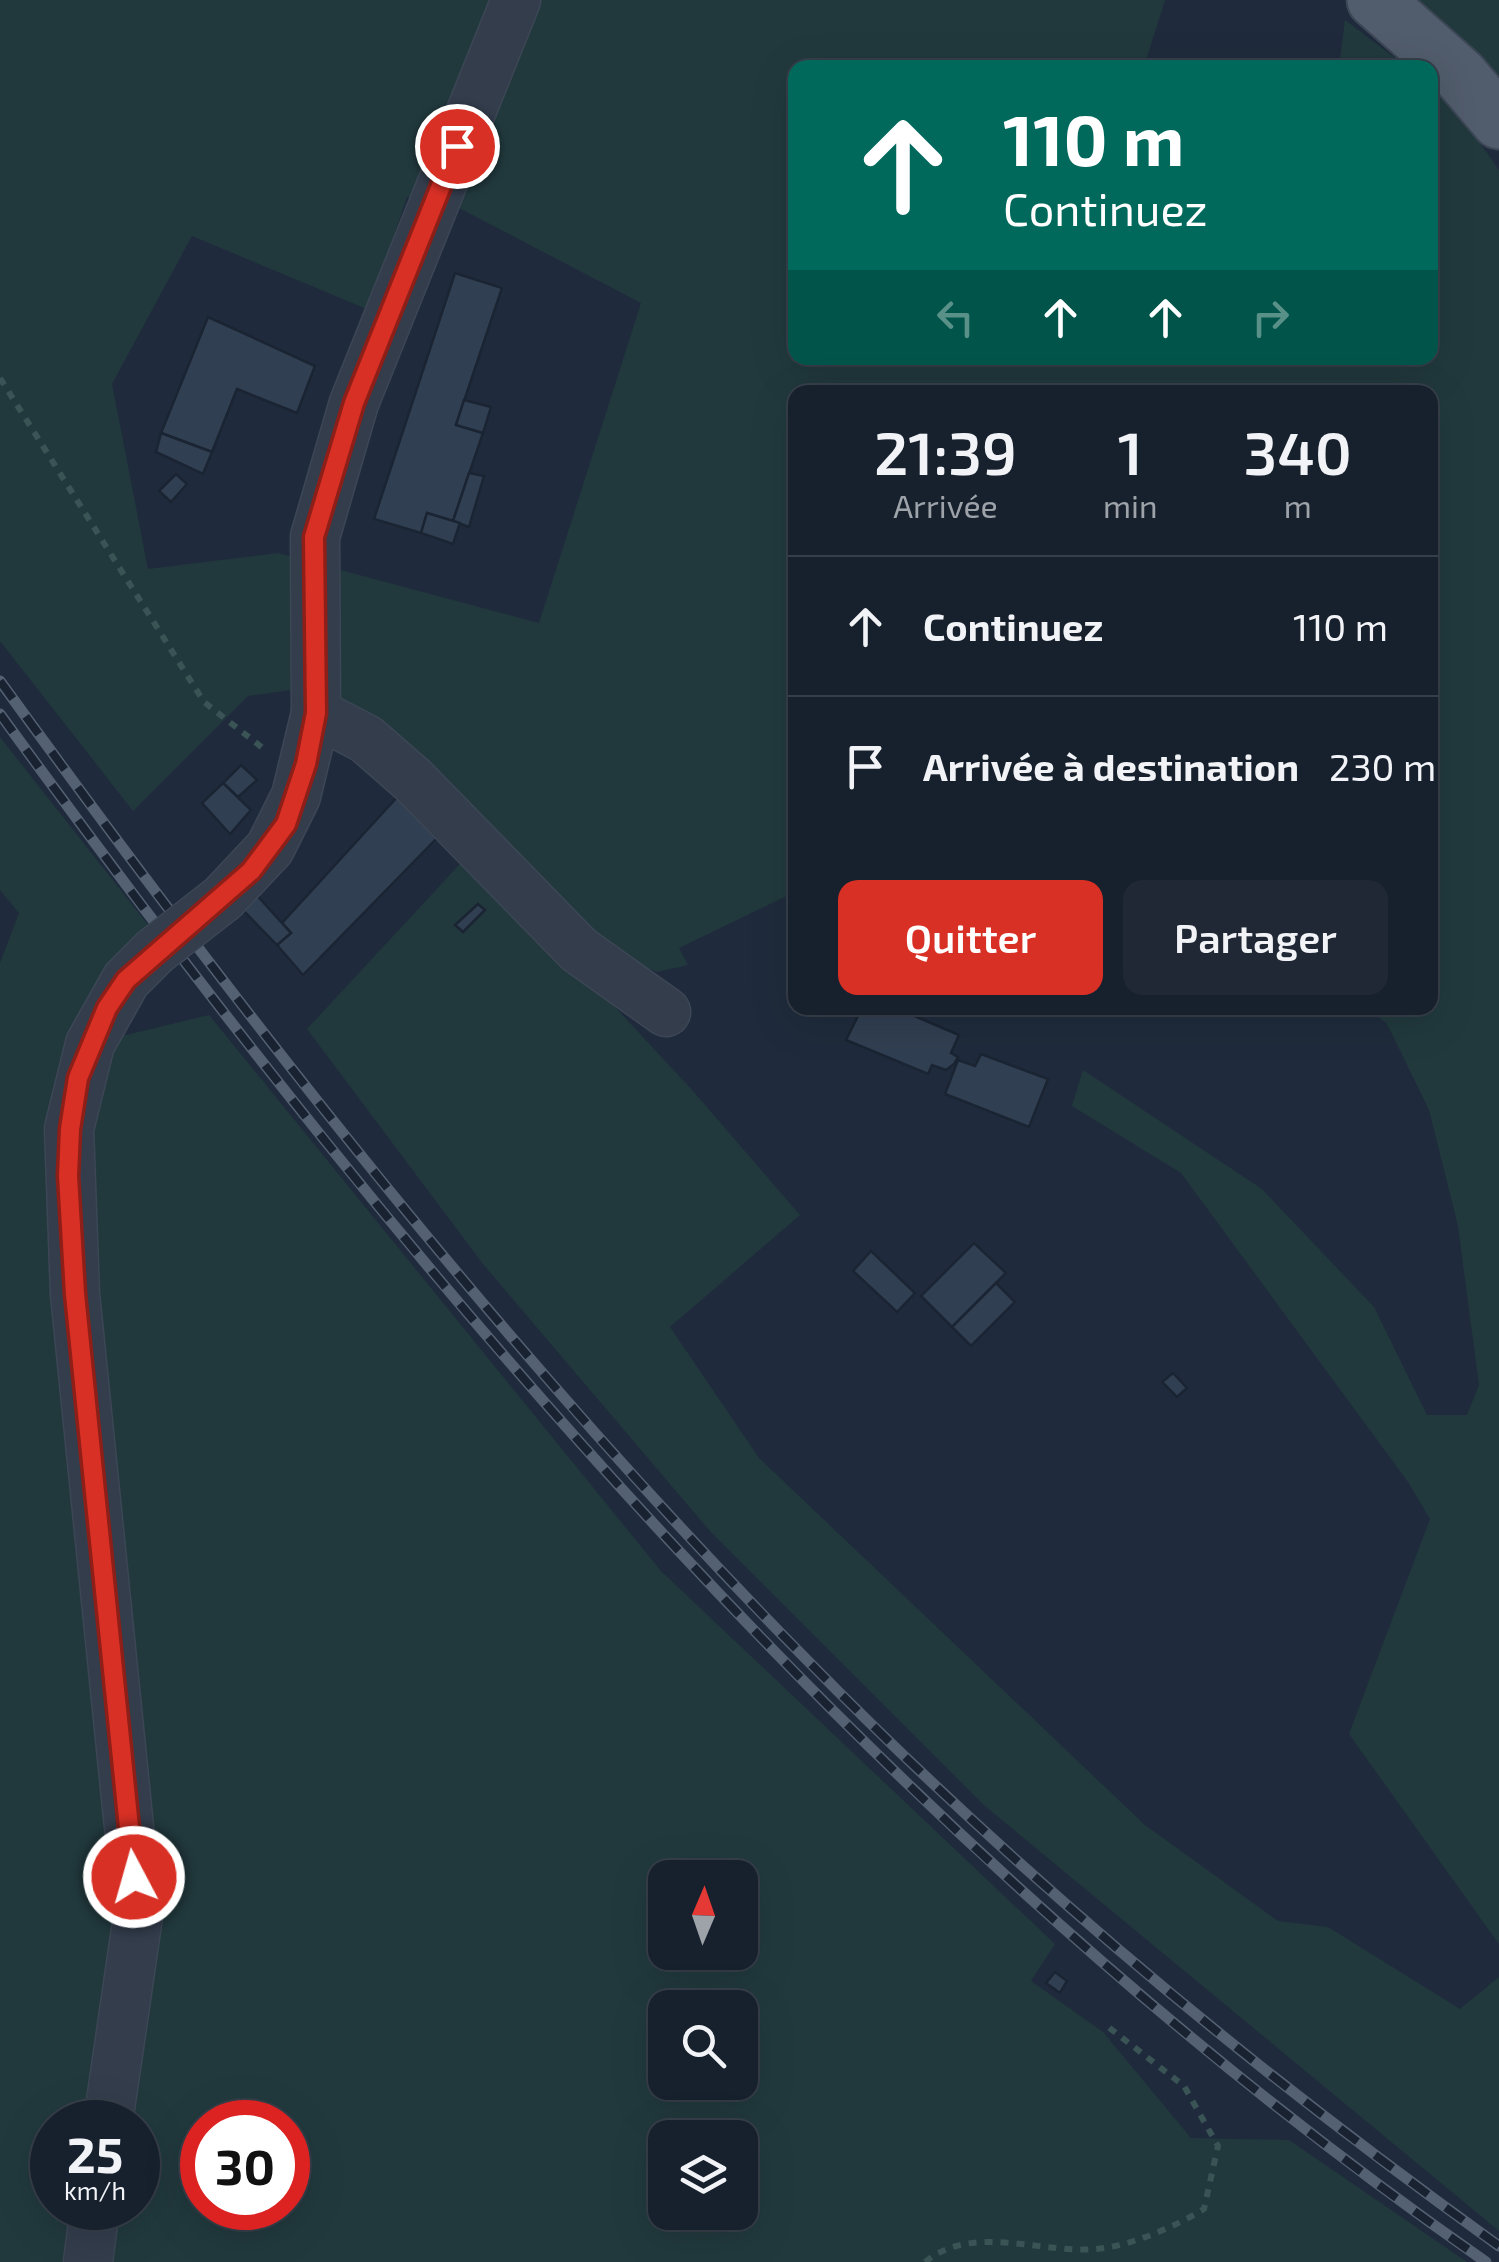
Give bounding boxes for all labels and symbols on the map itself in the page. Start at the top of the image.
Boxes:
pin [415,104,500,189]
position arrow [82,1825,186,1929]
north arrow [648,1860,758,1970]
speed limit sign: 30 [180,2100,310,2230]

